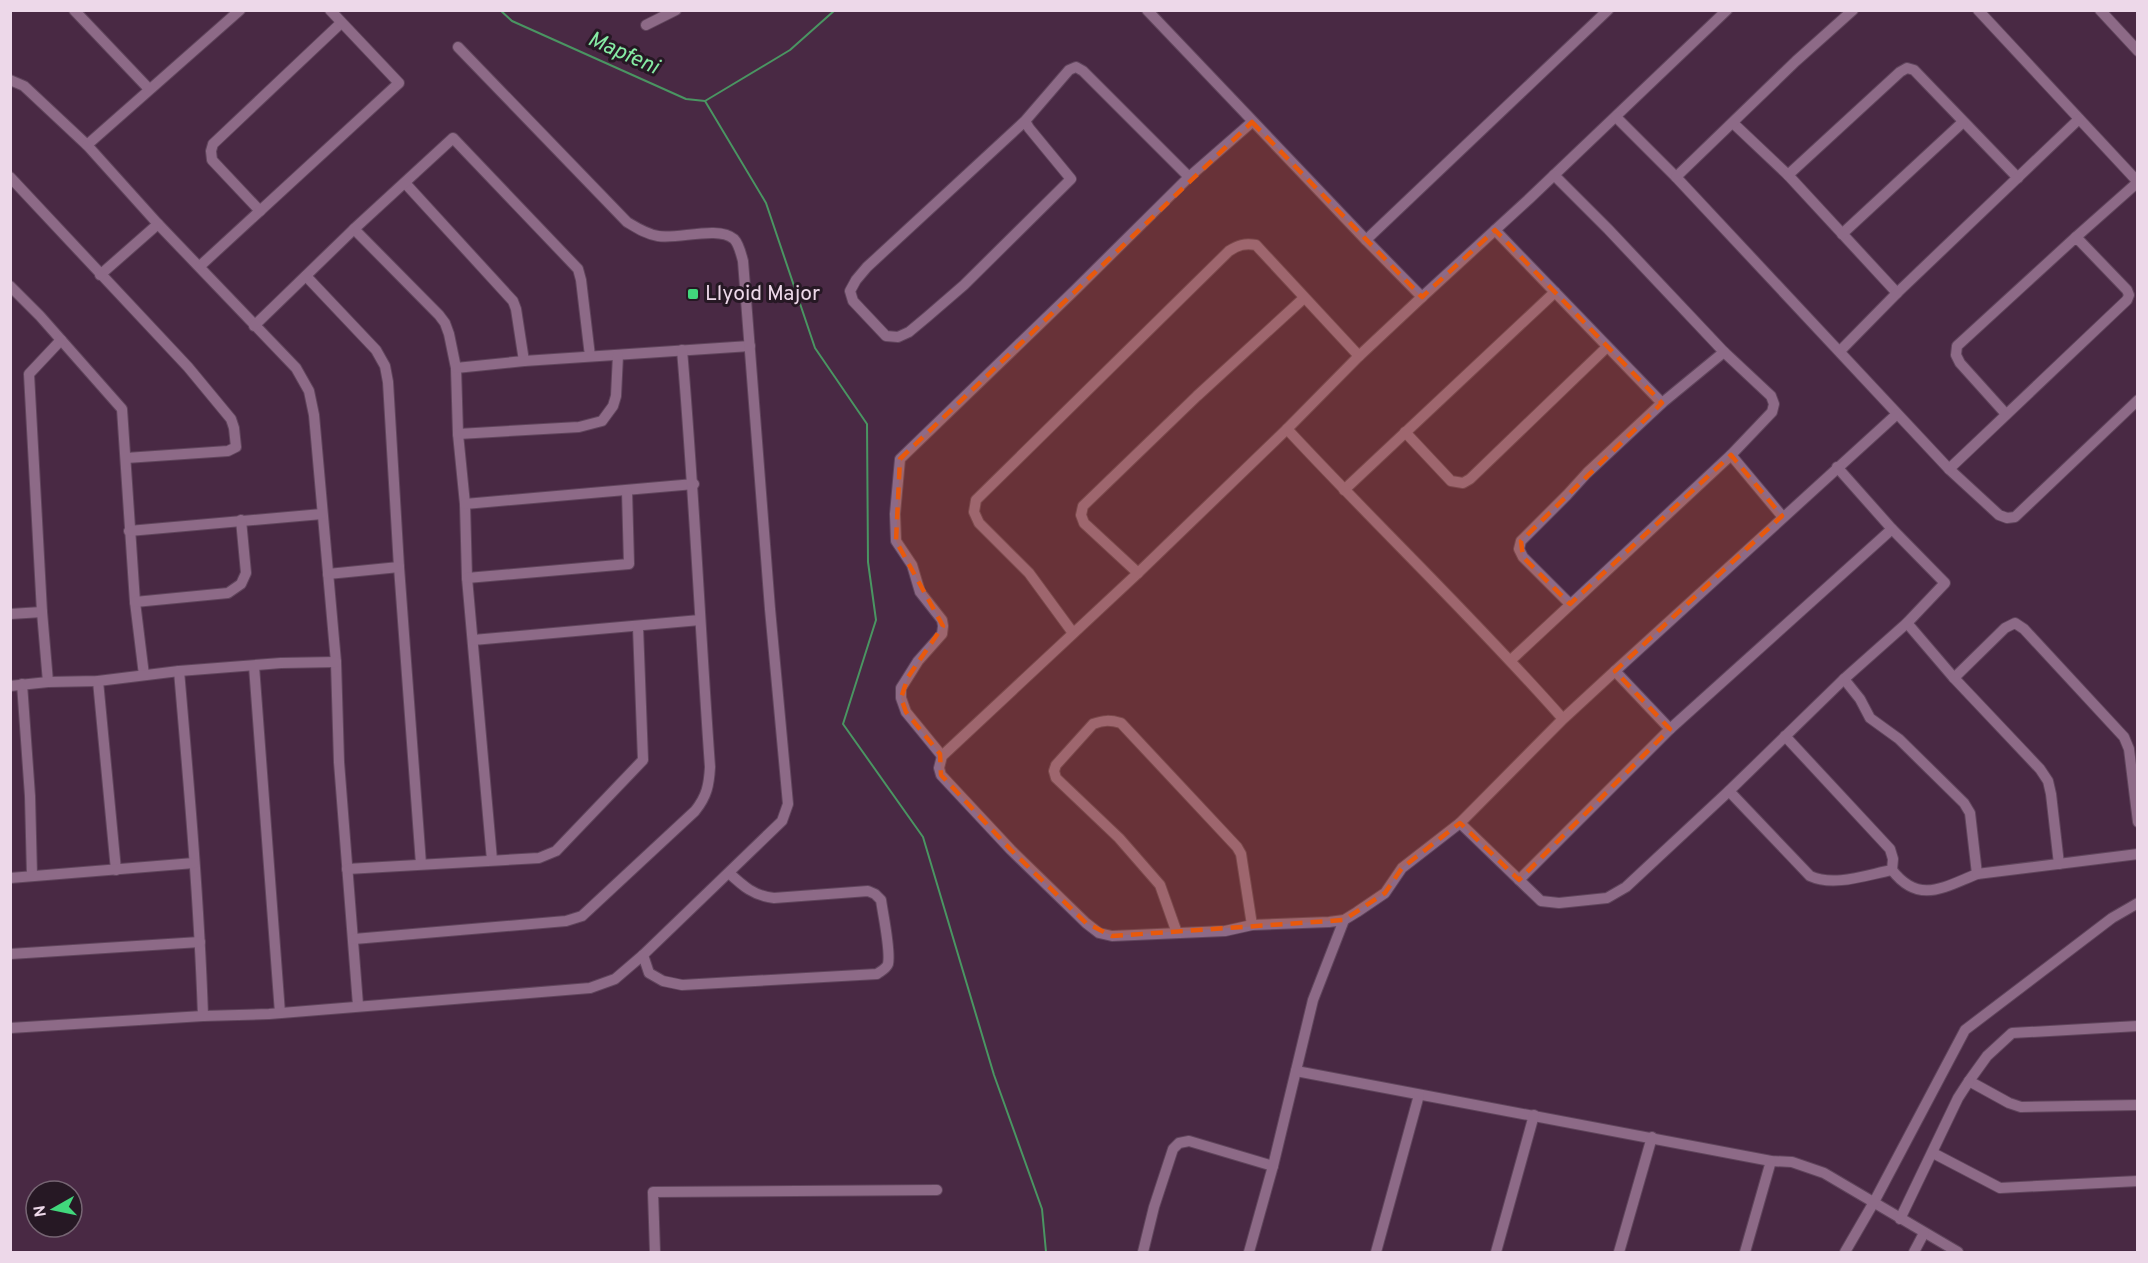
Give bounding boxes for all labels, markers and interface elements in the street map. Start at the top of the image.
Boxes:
water label: Mapfeni [583,26,664,82]
place label: Llyoid Major [705,281,820,308]
marker: Llyoid Major [686,287,700,301]
north arrow [24,1179,84,1239]
text: N [30,1204,52,1218]

